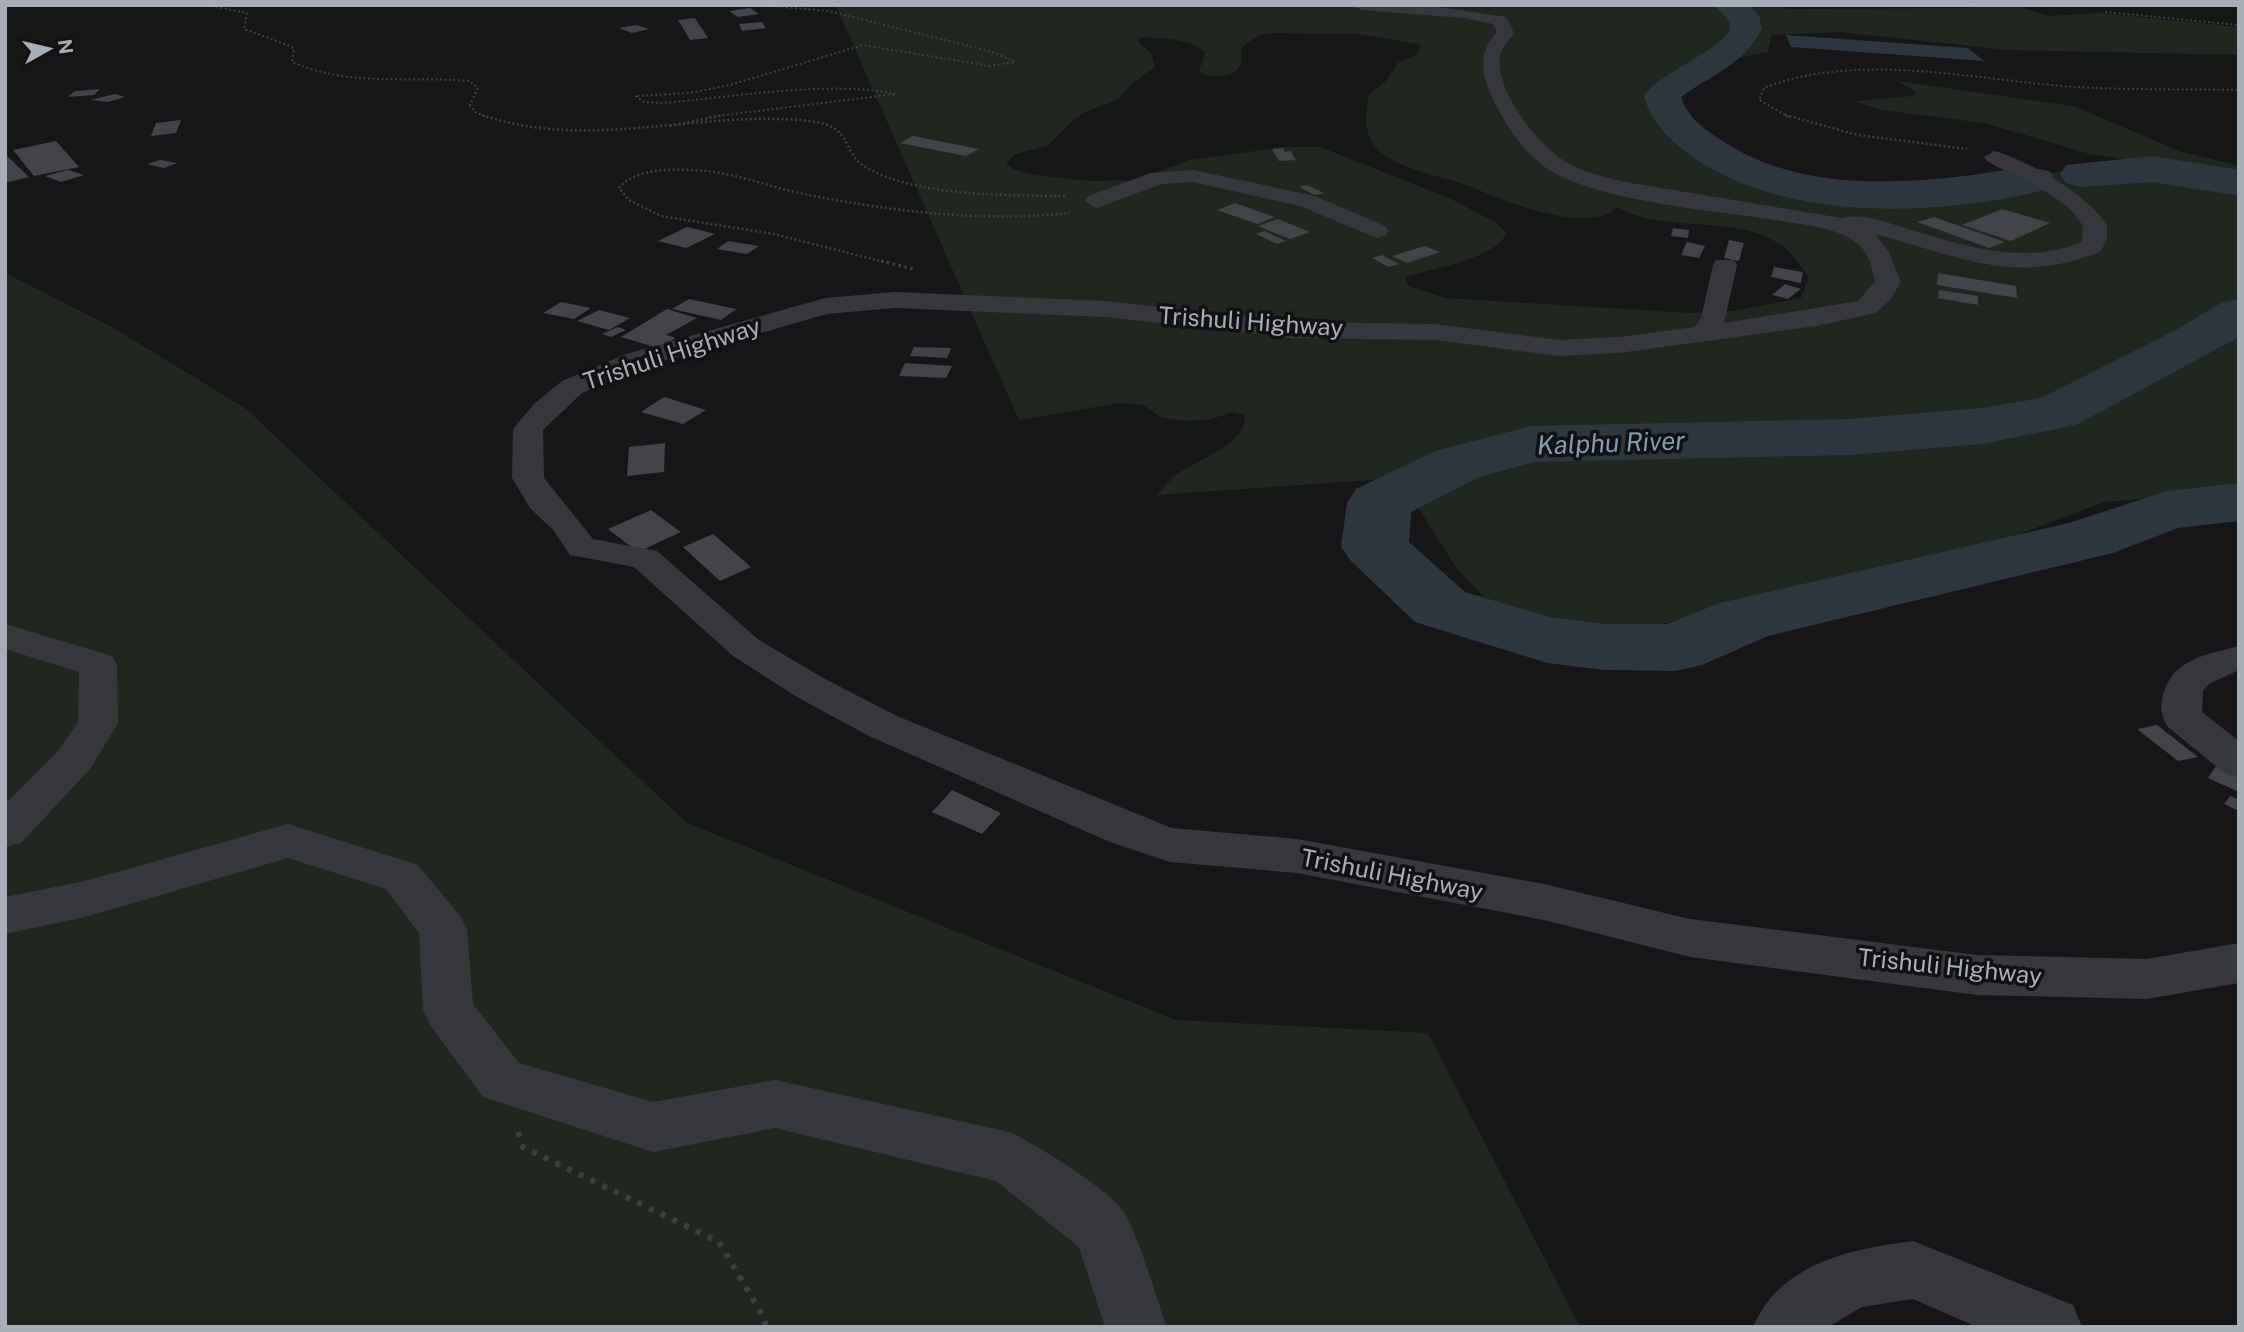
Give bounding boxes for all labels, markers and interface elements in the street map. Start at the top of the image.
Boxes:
north arrow [14,14,84,84]
text: N [54,38,78,56]
street label: Trishuli Highway [1158,301,1344,341]
street label: Trishuli Highway [580,311,764,395]
water label: Kalphu River [1536,424,1686,461]
street label: Trishuli Highway [1299,843,1486,905]
street label: Trishuli Highway [1857,942,2044,990]

